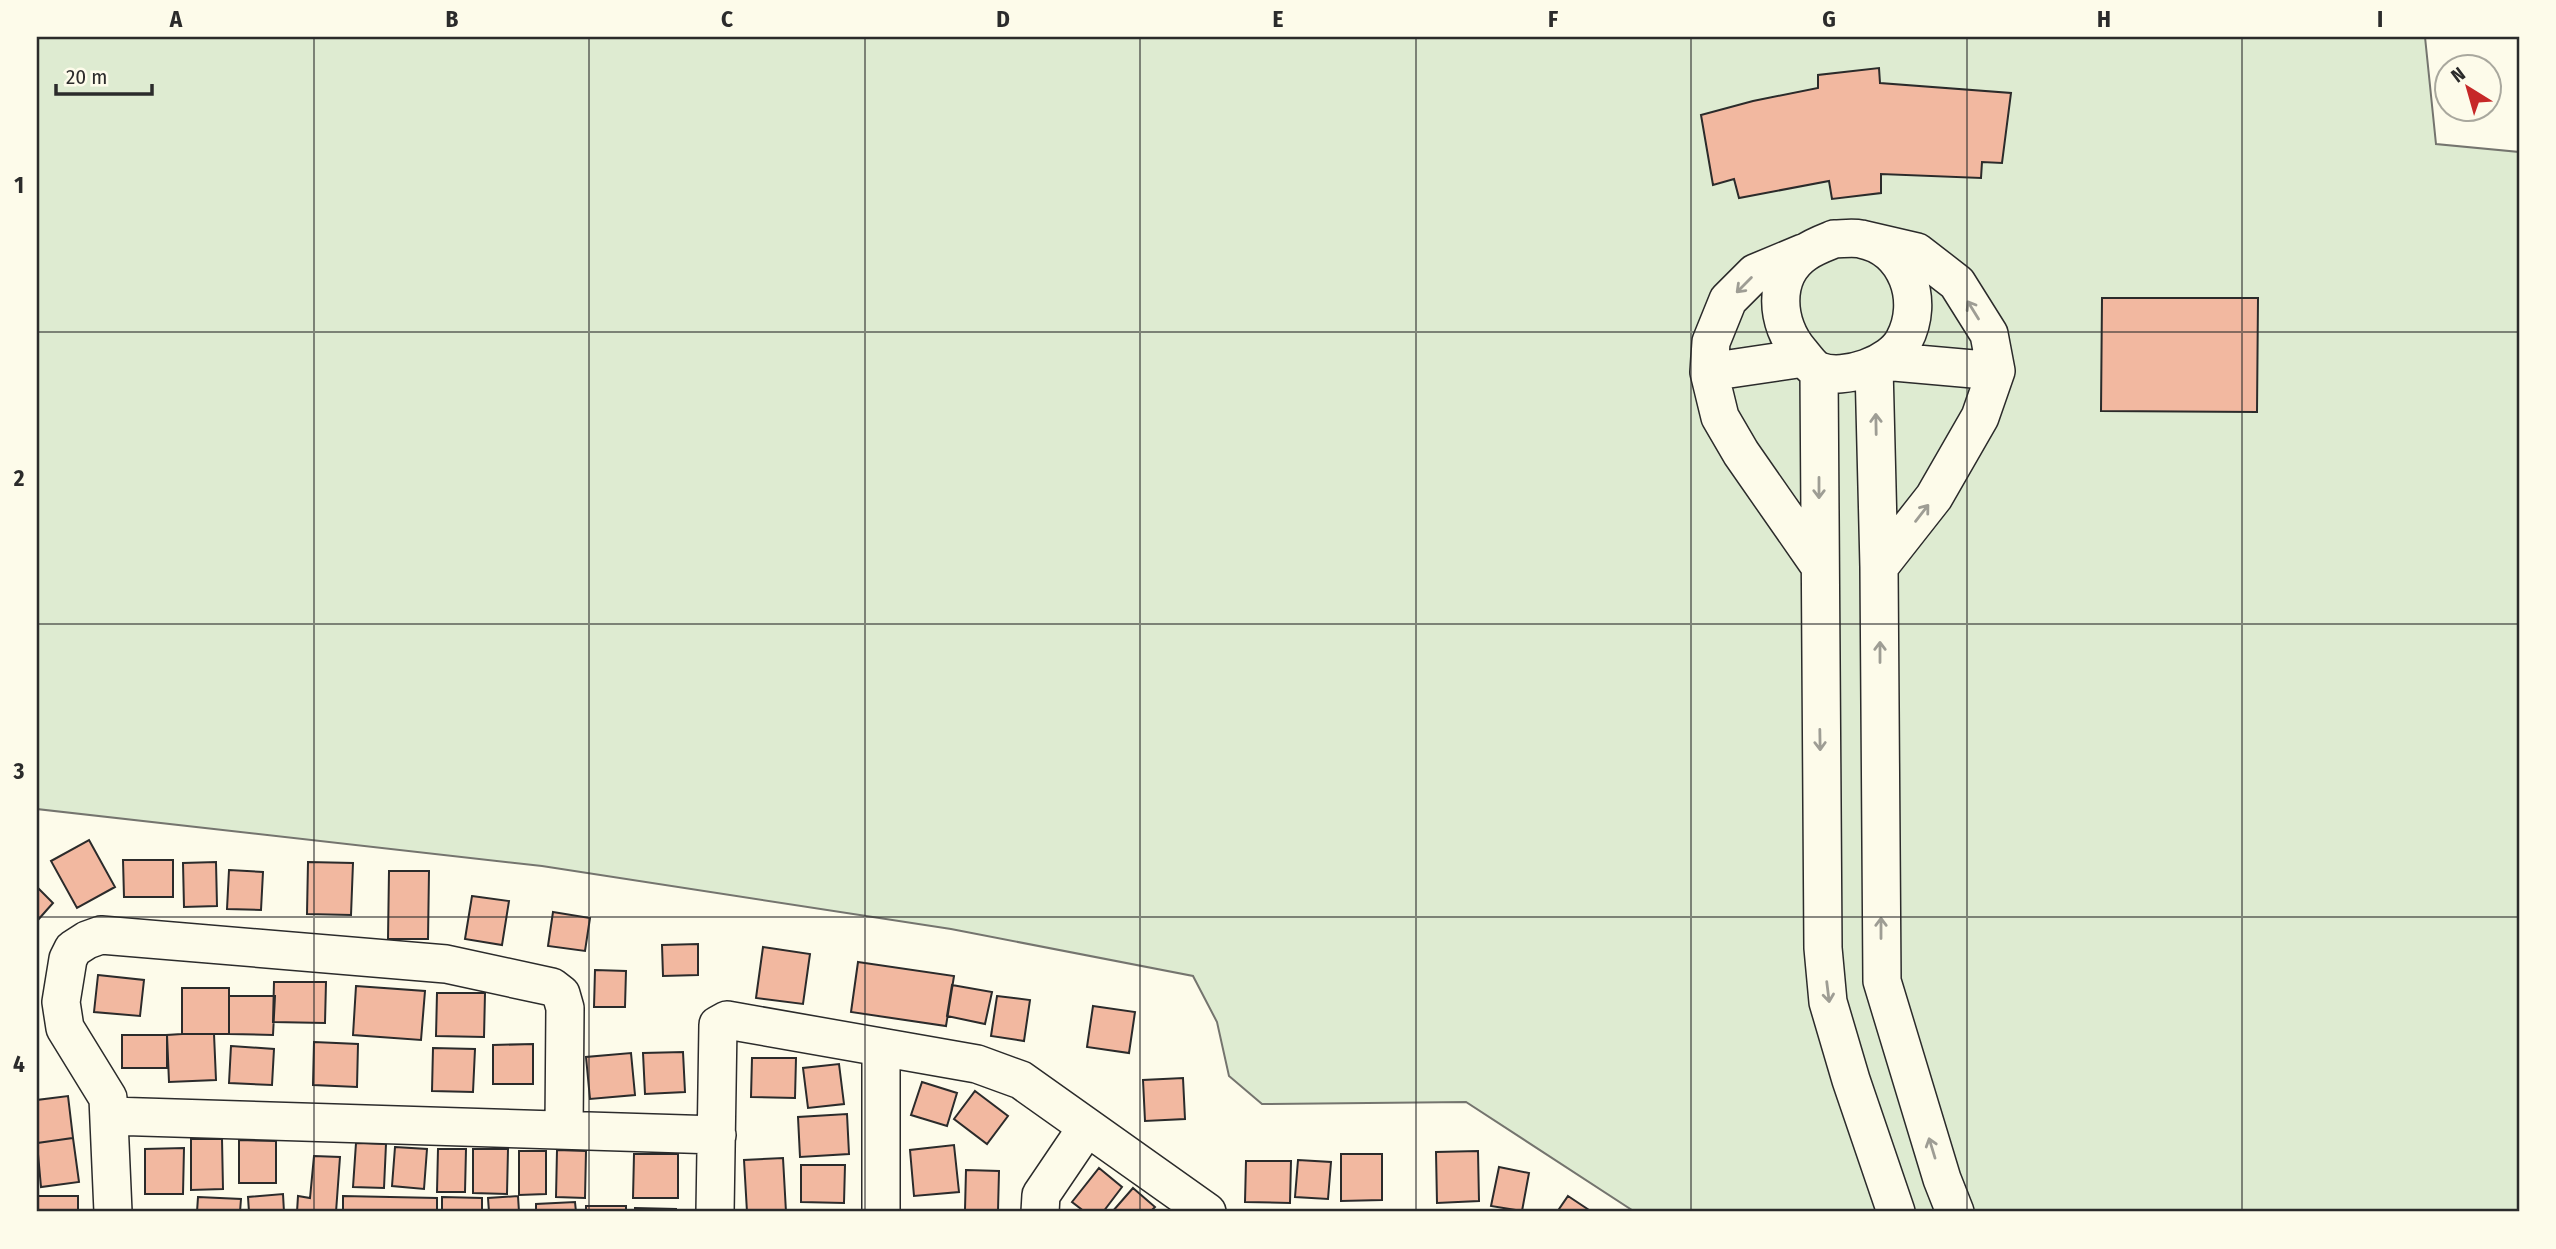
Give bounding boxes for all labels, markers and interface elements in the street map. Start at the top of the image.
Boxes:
text: A [169,5,183,33]
text: B [446,5,459,33]
text: C [721,5,733,33]
text: D [996,5,1010,33]
text: E [1273,5,1284,33]
text: F [1548,5,1558,33]
text: G [1822,5,1836,33]
text: H [2097,5,2111,33]
text: I [2377,5,2383,33]
scale bar [56,52,152,96]
north arrow [2434,52,2504,122]
text: N [2447,62,2470,87]
text: 20 m [66,64,107,90]
text: 1 [14,171,24,199]
one-way arrow [1735,276,1752,293]
one-way arrow [1966,300,1980,320]
one-way arrow [1869,413,1883,436]
text: 2 [13,464,25,492]
one-way arrow [1812,476,1826,499]
one-way arrow [1914,504,1929,523]
one-way arrow [1873,640,1887,663]
one-way arrow [1814,728,1827,751]
text: 3 [13,757,25,785]
one-way arrow [1874,917,1888,940]
one-way arrow [1821,980,1834,1003]
text: 4 [13,1050,25,1078]
one-way arrow [1925,1137,1938,1159]

